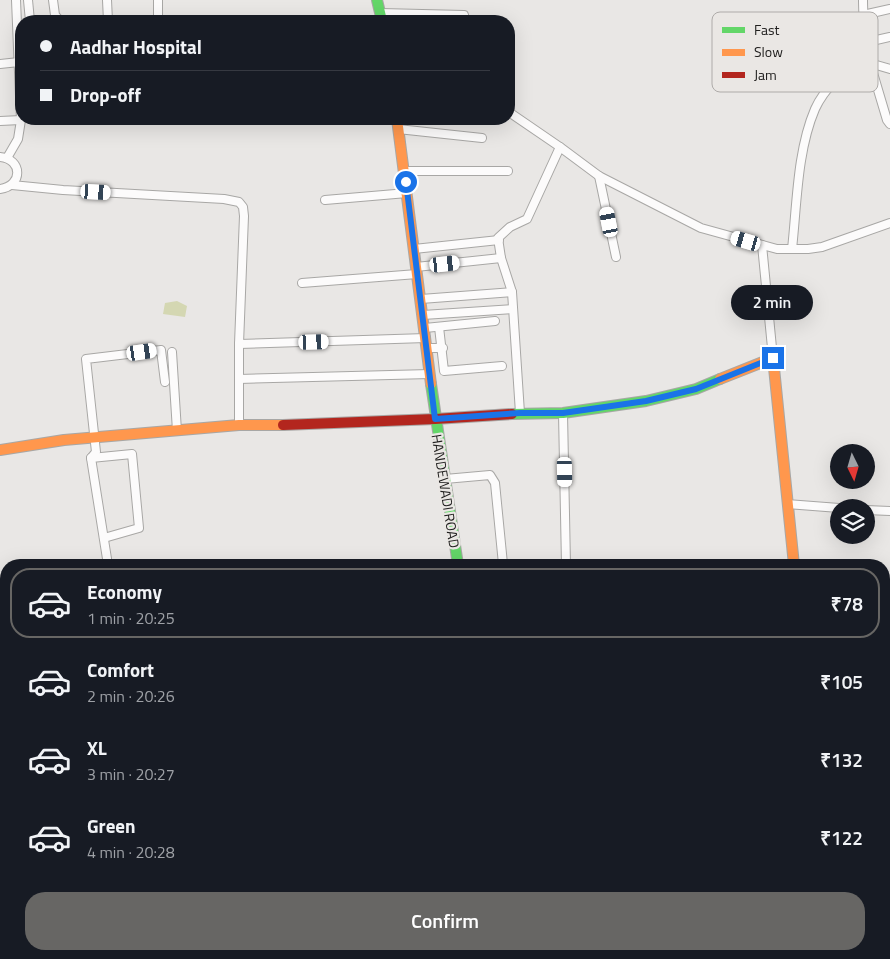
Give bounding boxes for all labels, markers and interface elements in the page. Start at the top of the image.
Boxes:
legend [712,12,878,92]
text: Fast [754,19,779,40]
text: Aadhar Hospital [70,32,202,61]
text: Slow [754,41,783,62]
text: Jam [754,64,777,85]
text: Drop-off [70,80,141,109]
route start [395,171,417,193]
car [80,184,111,200]
car [598,206,619,238]
car [729,230,762,252]
car [429,255,460,273]
callout: 2 min [732,286,814,320]
text: 2 min [753,290,791,314]
car [298,334,329,350]
car [126,342,157,362]
route end [762,347,784,369]
street label: HANDEWADI ROAD [427,433,465,549]
north arrow [830,444,875,489]
map controls [830,444,875,544]
car [557,457,572,487]
button: layers [830,499,875,544]
text: Economy [87,577,162,606]
icon: car [27,581,72,626]
text: ₹78 [831,589,863,618]
text: 1 min · 20:25 [87,606,175,630]
text: Comfort [87,655,154,684]
icon: car [27,659,72,704]
text: ₹105 [820,667,863,696]
text: 2 min · 20:26 [87,684,175,708]
text: XL [87,733,107,762]
icon: car [27,737,72,782]
text: ₹132 [820,745,863,774]
text: 3 min · 20:27 [87,762,175,786]
text: Green [87,811,136,840]
icon: car [27,815,72,860]
text: ₹122 [820,823,863,852]
text: 4 min · 20:28 [87,840,175,864]
button: Confirm [25,892,865,950]

